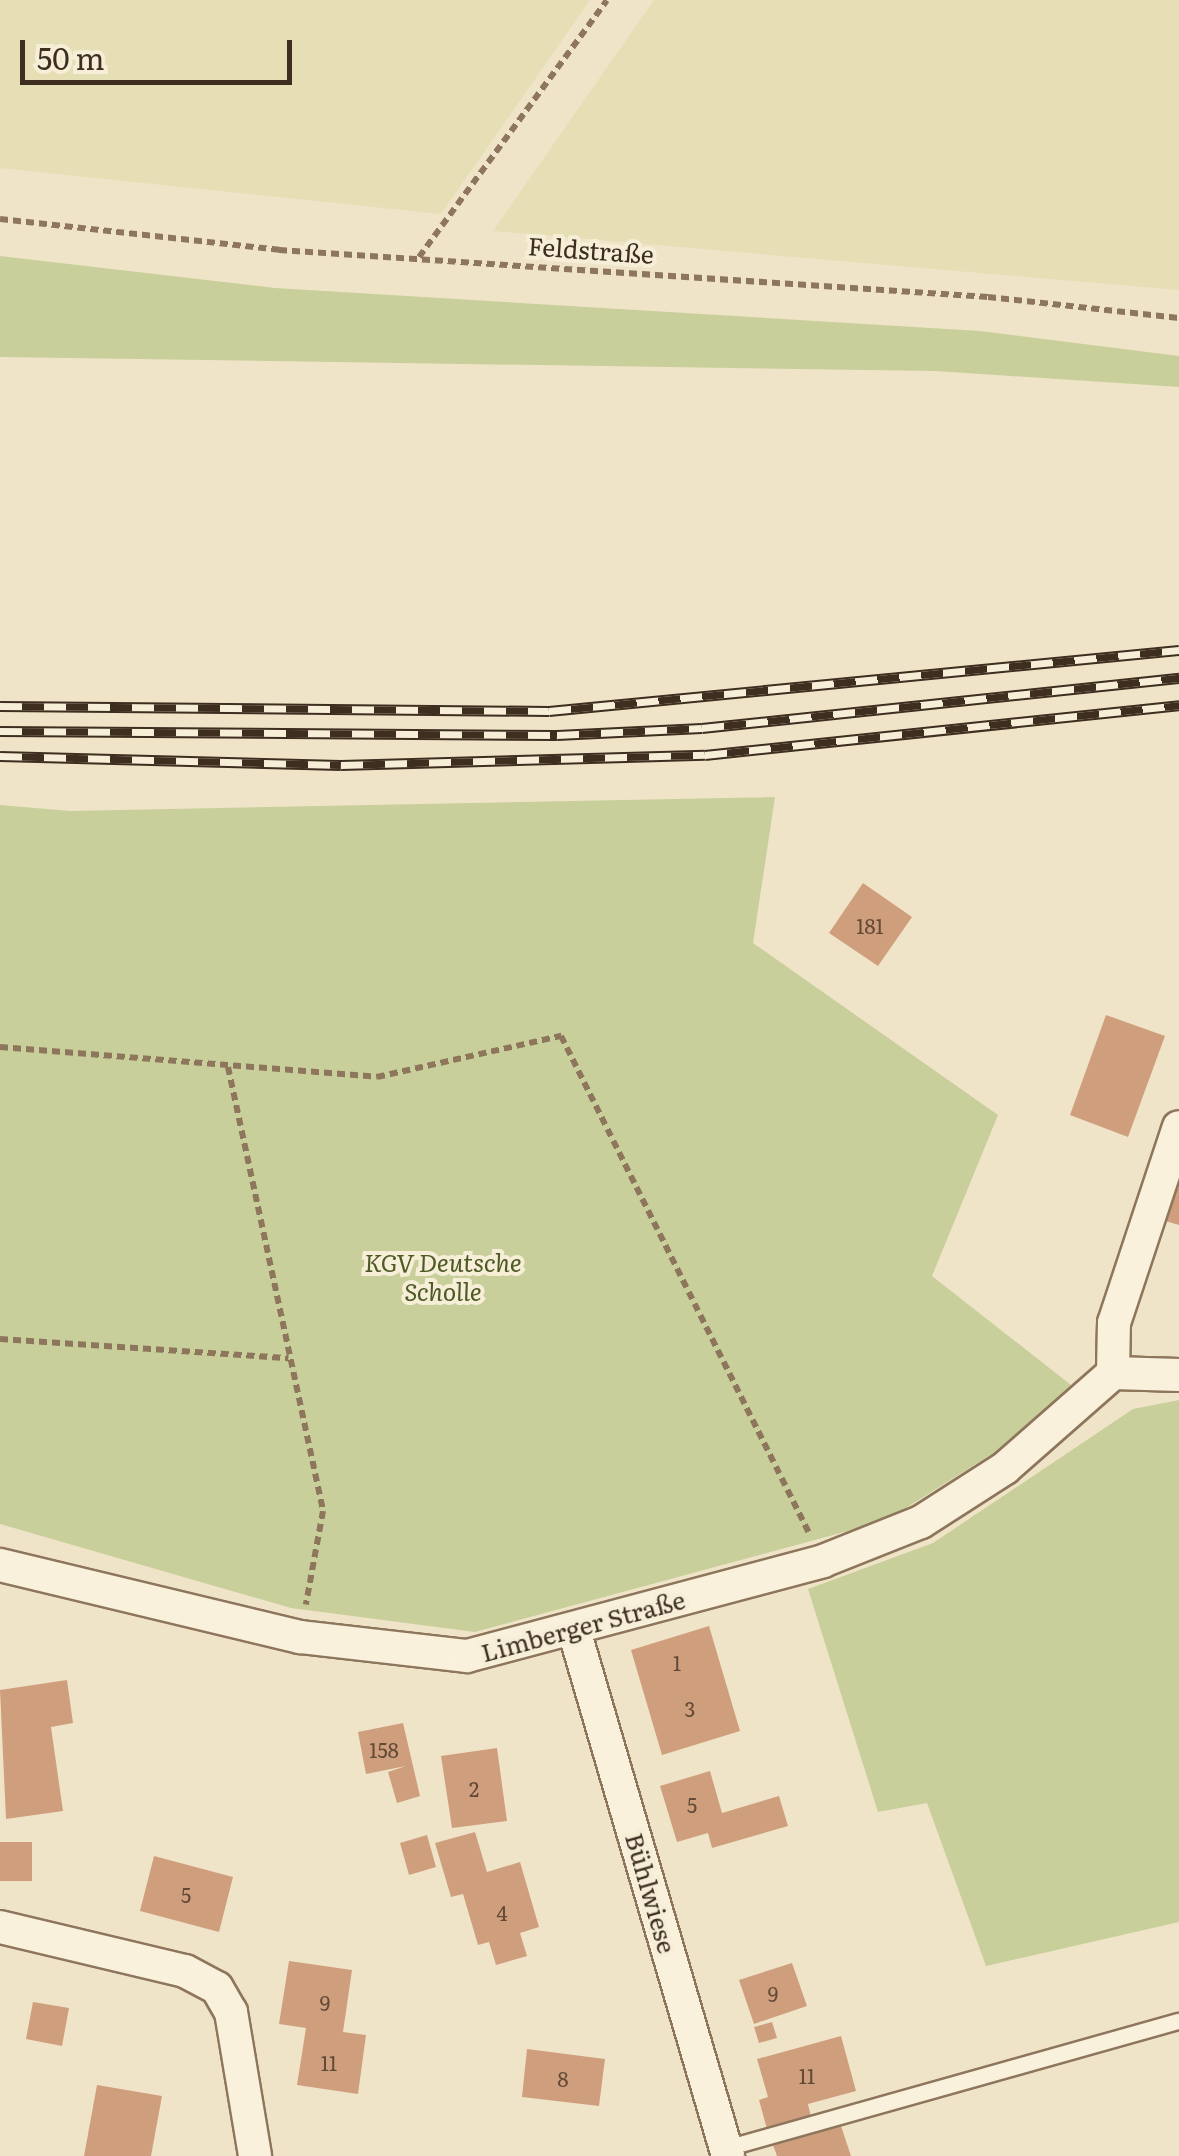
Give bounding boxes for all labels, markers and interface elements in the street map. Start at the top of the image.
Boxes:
scale bar [25,20,298,82]
text: 50 m [37,35,105,79]
street label: Feldstraße [527,231,655,269]
house number: 181 [856,913,884,937]
park label: KGV Deutsche Scholle [364,1248,522,1307]
street label: Limberger Straße [478,1584,688,1668]
house number: 1 [673,1650,681,1674]
house number: 3 [685,1696,695,1720]
house number: 158 [369,1737,399,1761]
house number: 2 [469,1776,479,1800]
house number: 5 [687,1792,697,1816]
street label: Bühlwiese [620,1829,682,1957]
house number: 5 [181,1882,191,1906]
house number: 4 [496,1900,508,1924]
house number: 9 [768,1981,778,2005]
house number: 9 [320,1990,330,2014]
house number: 11 [321,2050,337,2074]
house number: 11 [799,2063,815,2087]
house number: 8 [557,2066,569,2090]

